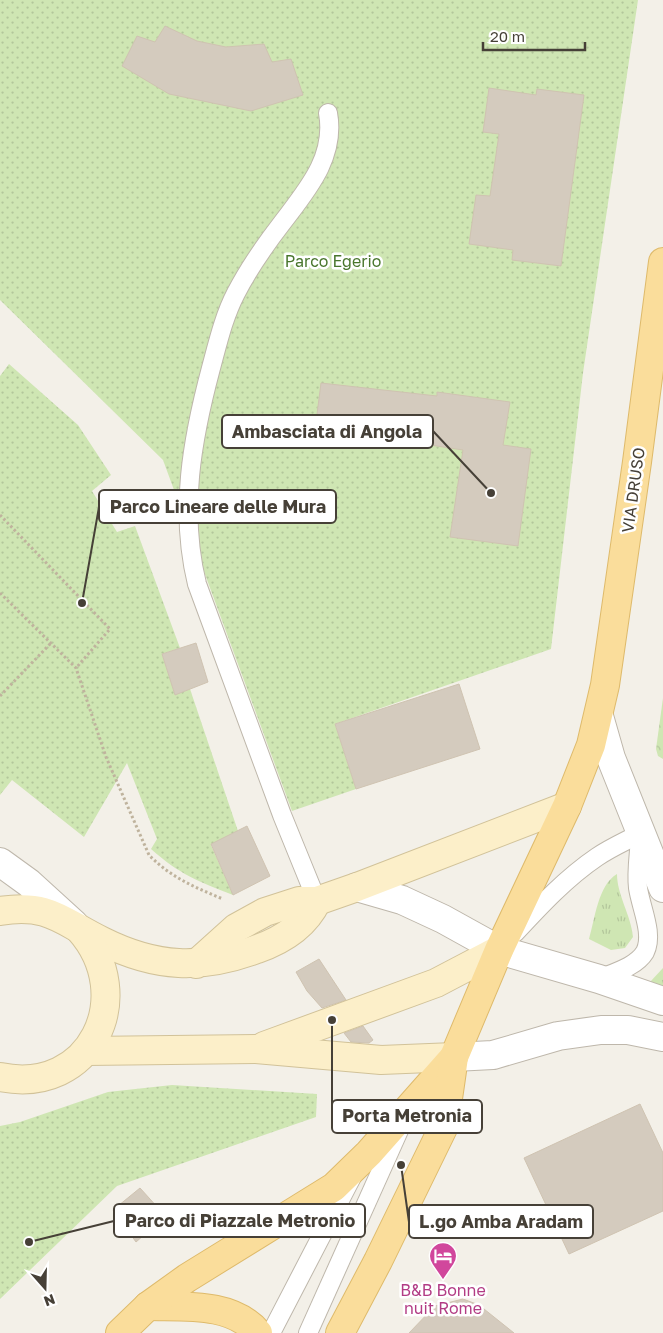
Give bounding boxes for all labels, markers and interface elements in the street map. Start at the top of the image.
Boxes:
scale bar [483,20,586,52]
text: 20 m [490,27,525,45]
park label: Parco Egerio [285,251,381,271]
callout: Ambasciata di Angola [222,415,433,448]
text: Ambasciata di Angola [232,420,422,442]
street label: VIA DRUSO [617,446,649,534]
callout: Parco Lineare delle Mura [99,490,336,523]
text: Parco Lineare delle Mura [110,495,326,517]
callout: Porta Metronia [332,1100,482,1133]
text: Porta Metronia [342,1104,472,1126]
callout: Parco di Piazzale Metronio [114,1204,365,1237]
callout: L.go Amba Aradam [409,1205,593,1238]
text: Parco di Piazzale Metronio [125,1209,355,1231]
text: L.go Amba Aradam [419,1210,583,1232]
hotel icon: B&B Bonne nuit Rome [428,1241,458,1280]
north arrow [20,1263,70,1313]
place label: B&B Bonne nuit Rome [400,1280,486,1318]
text: N [42,1291,58,1310]

